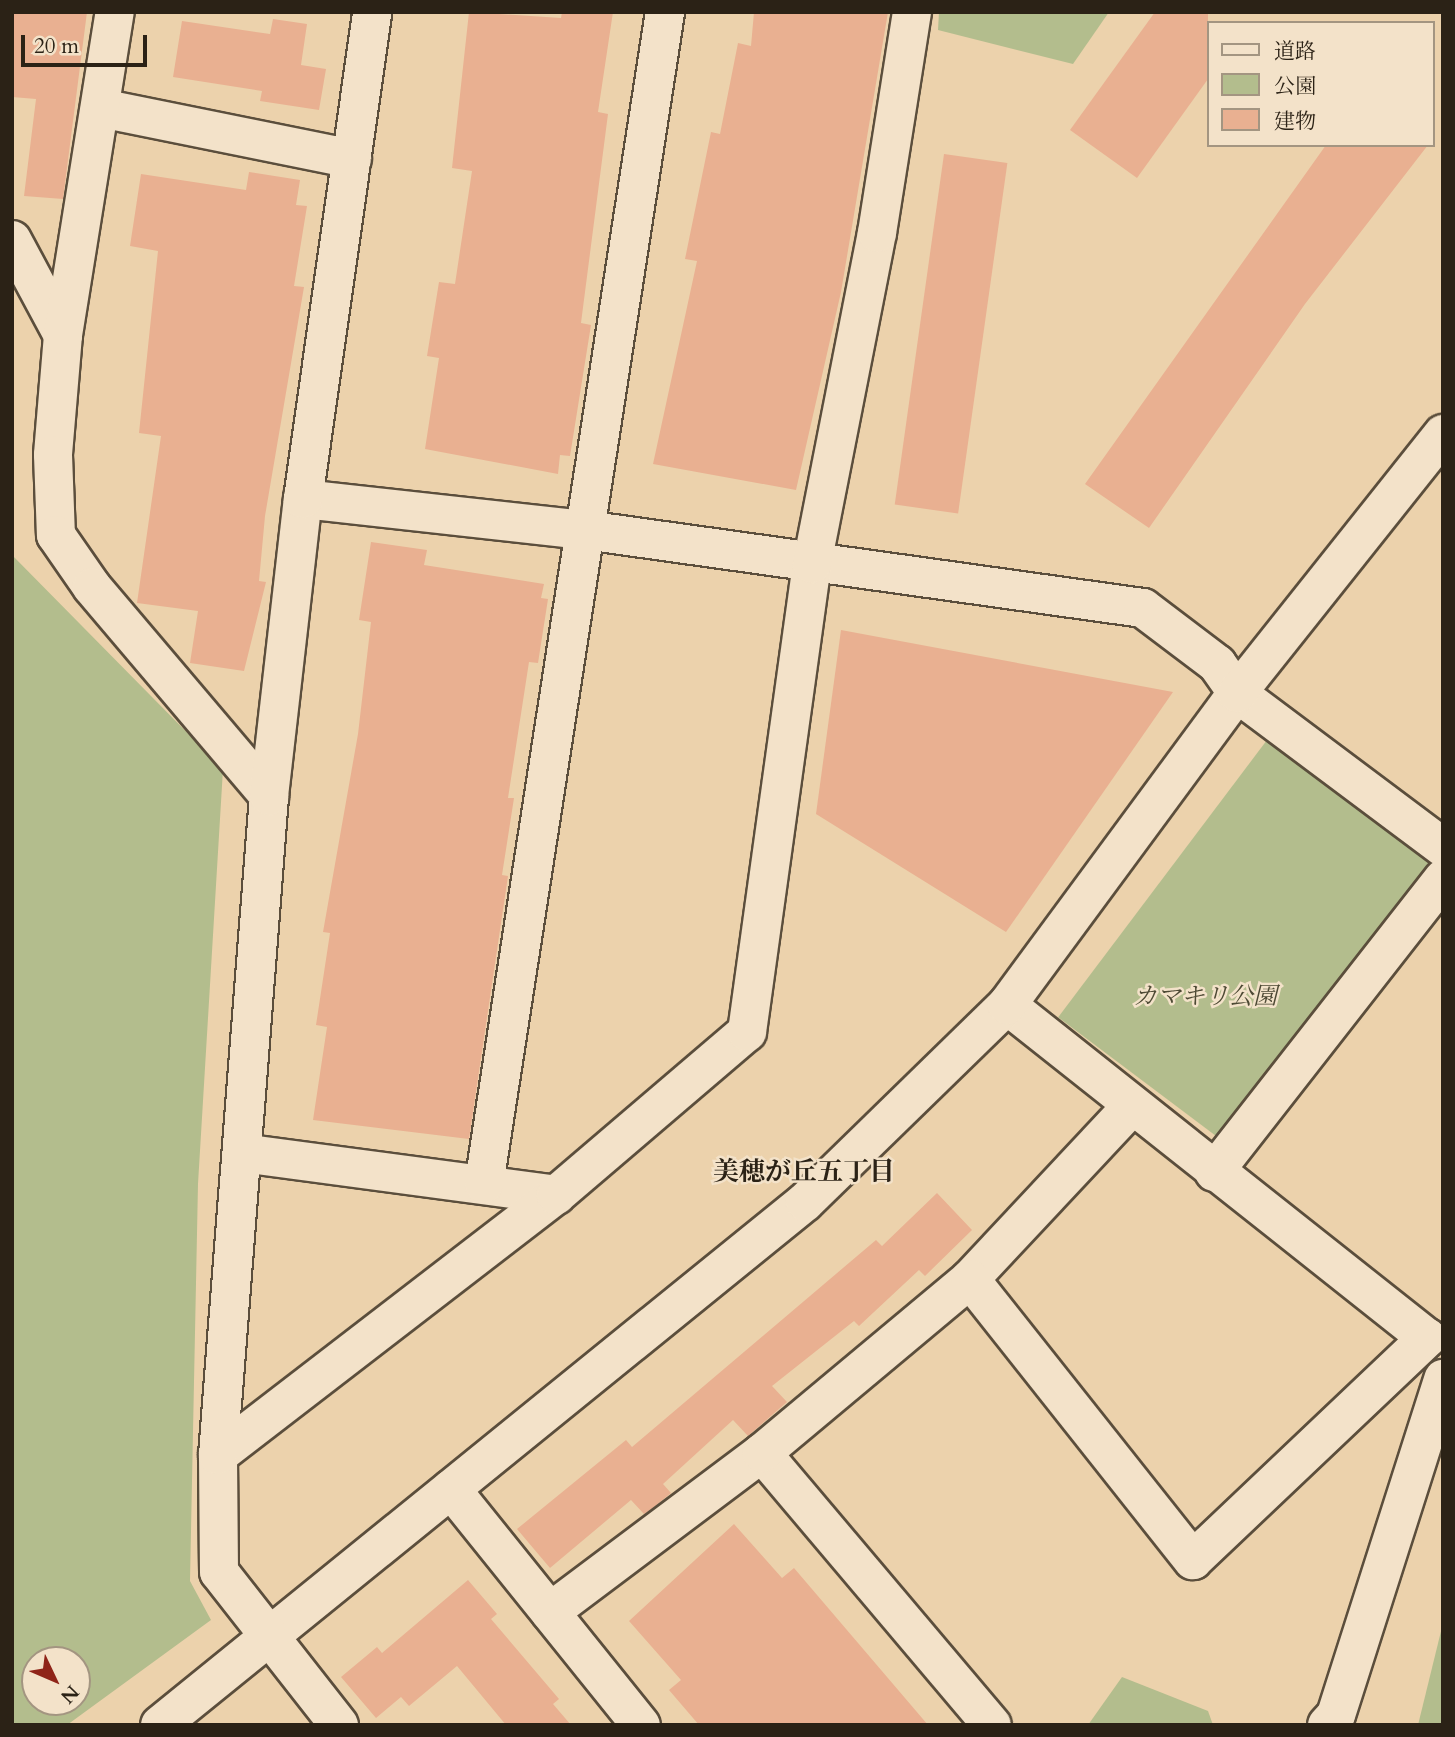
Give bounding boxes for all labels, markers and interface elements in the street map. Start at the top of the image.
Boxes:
scale bar [24,21,150,65]
legend [1206,21,1434,147]
text: 20 m [34,32,79,61]
text: 道路 [1274,37,1316,66]
text: 公園 [1274,72,1316,101]
text: 建物 [1274,107,1316,136]
park label: カマキリ公園 [1133,983,1277,1011]
district label: 美穂が丘五丁目 [713,1156,895,1188]
north arrow [21,1646,91,1716]
text: N [55,1679,85,1709]

